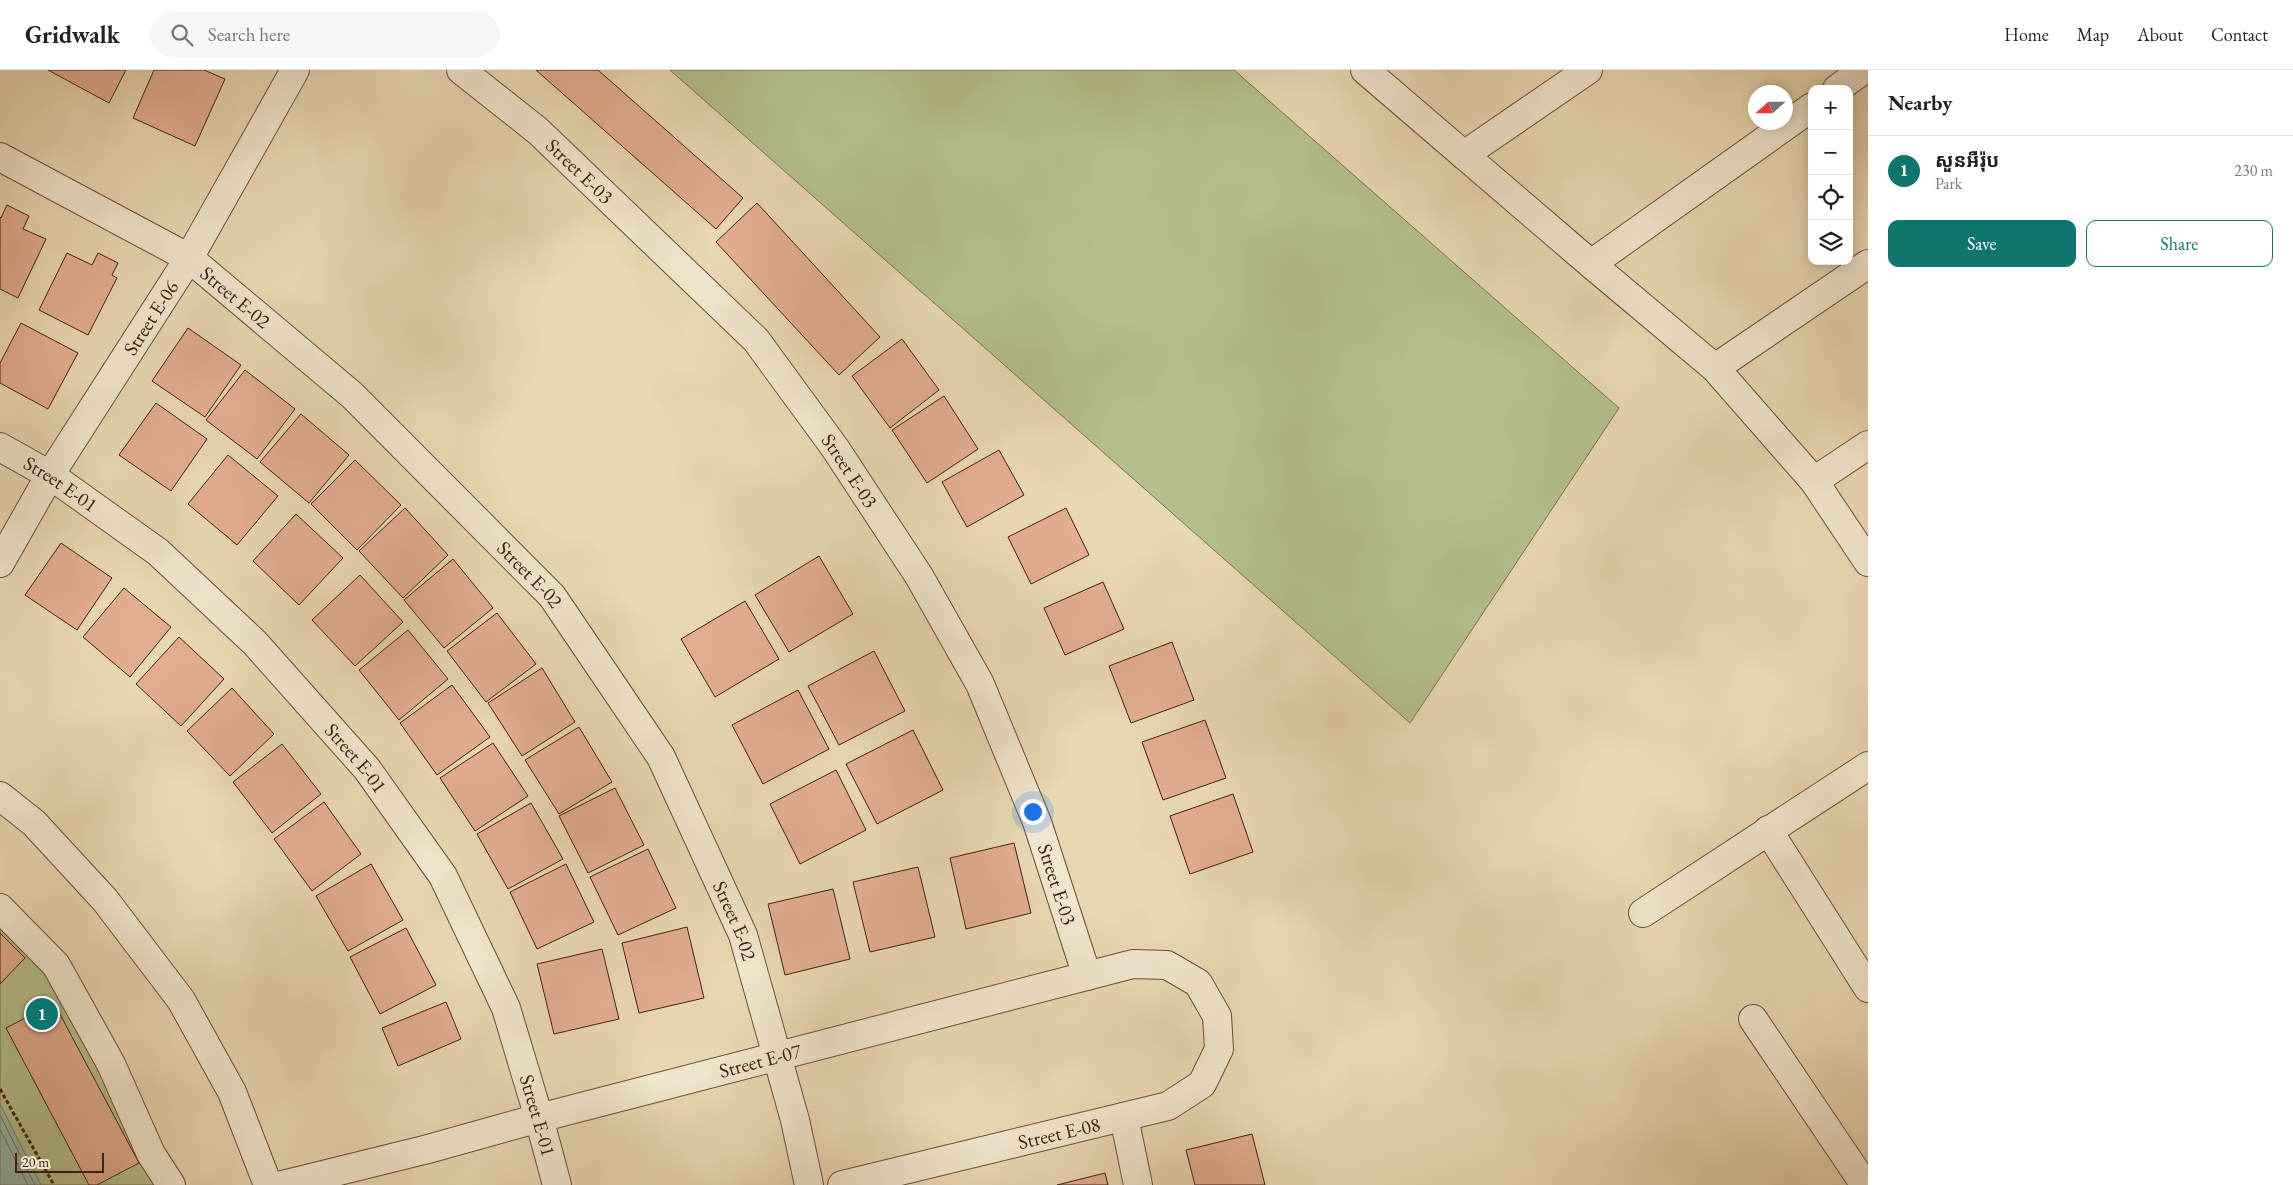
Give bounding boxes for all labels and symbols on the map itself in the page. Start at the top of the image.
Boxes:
north arrow [1748,85,1793,130]
street label: Street E-03 [540,133,619,209]
street label: Street E-02 [195,260,276,334]
street label: Street E-06 [117,275,185,360]
street label: Street E-03 [816,428,884,513]
street label: Street E-01 [19,450,103,518]
street label: Street E-02 [491,535,569,613]
street label: Street E-01 [319,717,393,798]
your location [1020,799,1046,825]
street label: Street E-03 [1032,840,1083,928]
street label: Street E-02 [707,877,763,964]
pin: 1 [26,995,58,1033]
street label: Street E-07 [716,1037,804,1084]
street label: Street E-01 [514,1071,562,1159]
street label: Street E-08 [1015,1111,1103,1155]
scale bar [15,1150,104,1173]

